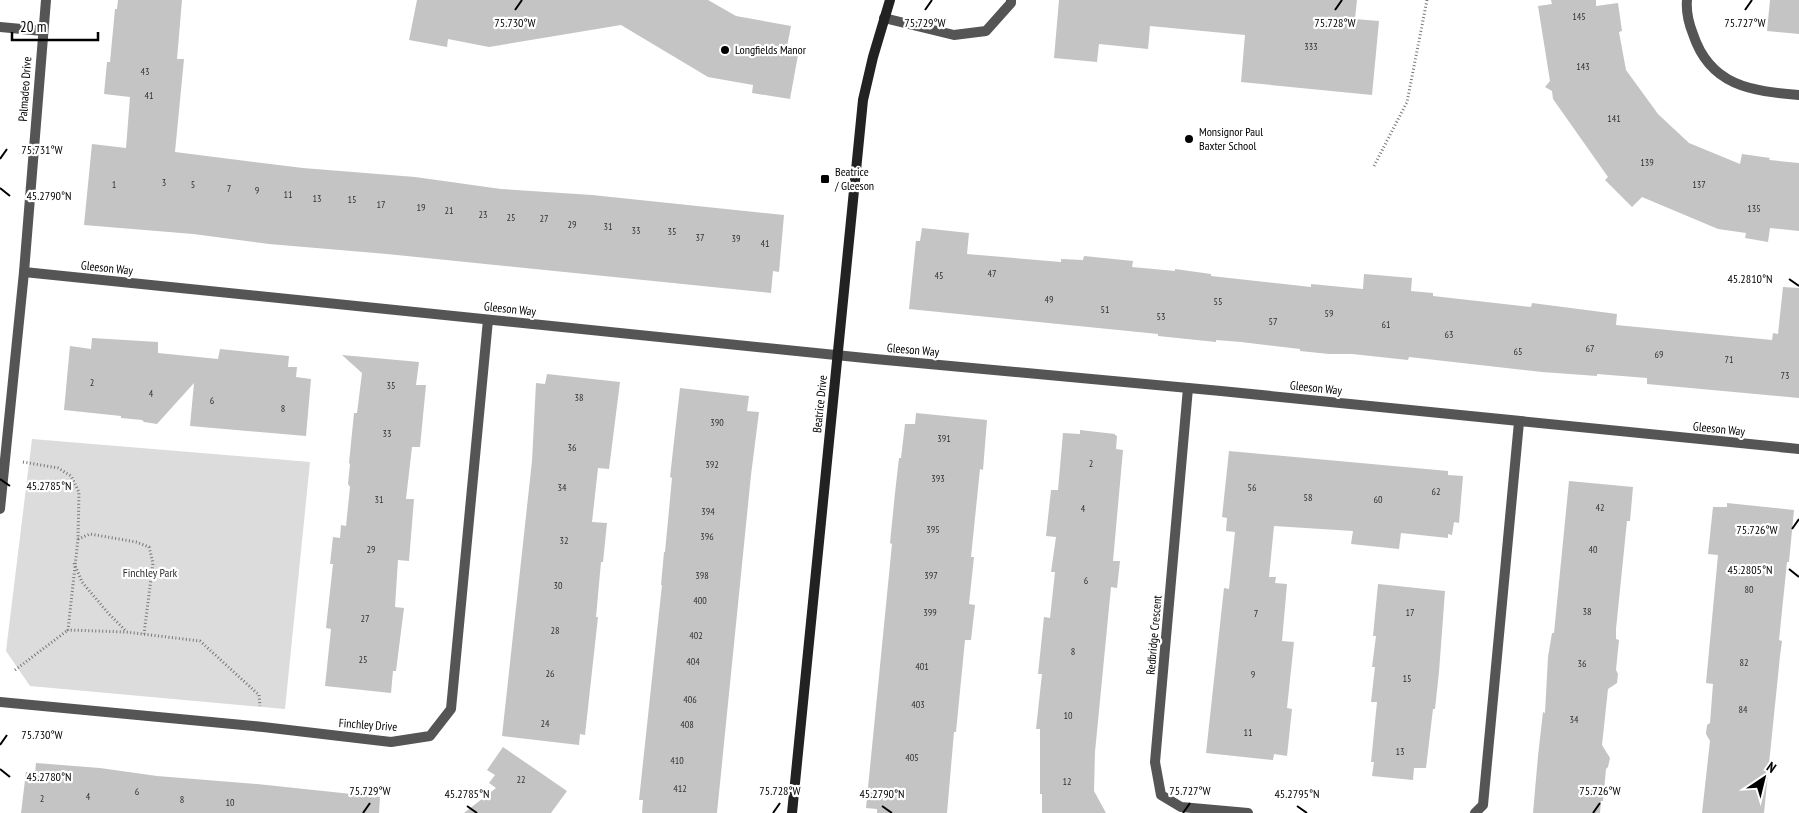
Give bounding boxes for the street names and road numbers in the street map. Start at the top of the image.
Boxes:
street label: Palmadeo Drive [15,56,34,122]
street label: Gleeson Way [80,257,134,278]
street label: Gleeson Way [483,298,537,319]
street label: Gleeson Way [886,340,940,359]
street label: Beatrice Drive [809,374,830,434]
street label: Gleeson Way [1289,377,1343,398]
street label: Gleeson Way [1692,418,1746,439]
street label: Redbridge Crescent [1143,594,1165,675]
street label: Finchley Drive [338,715,398,734]

